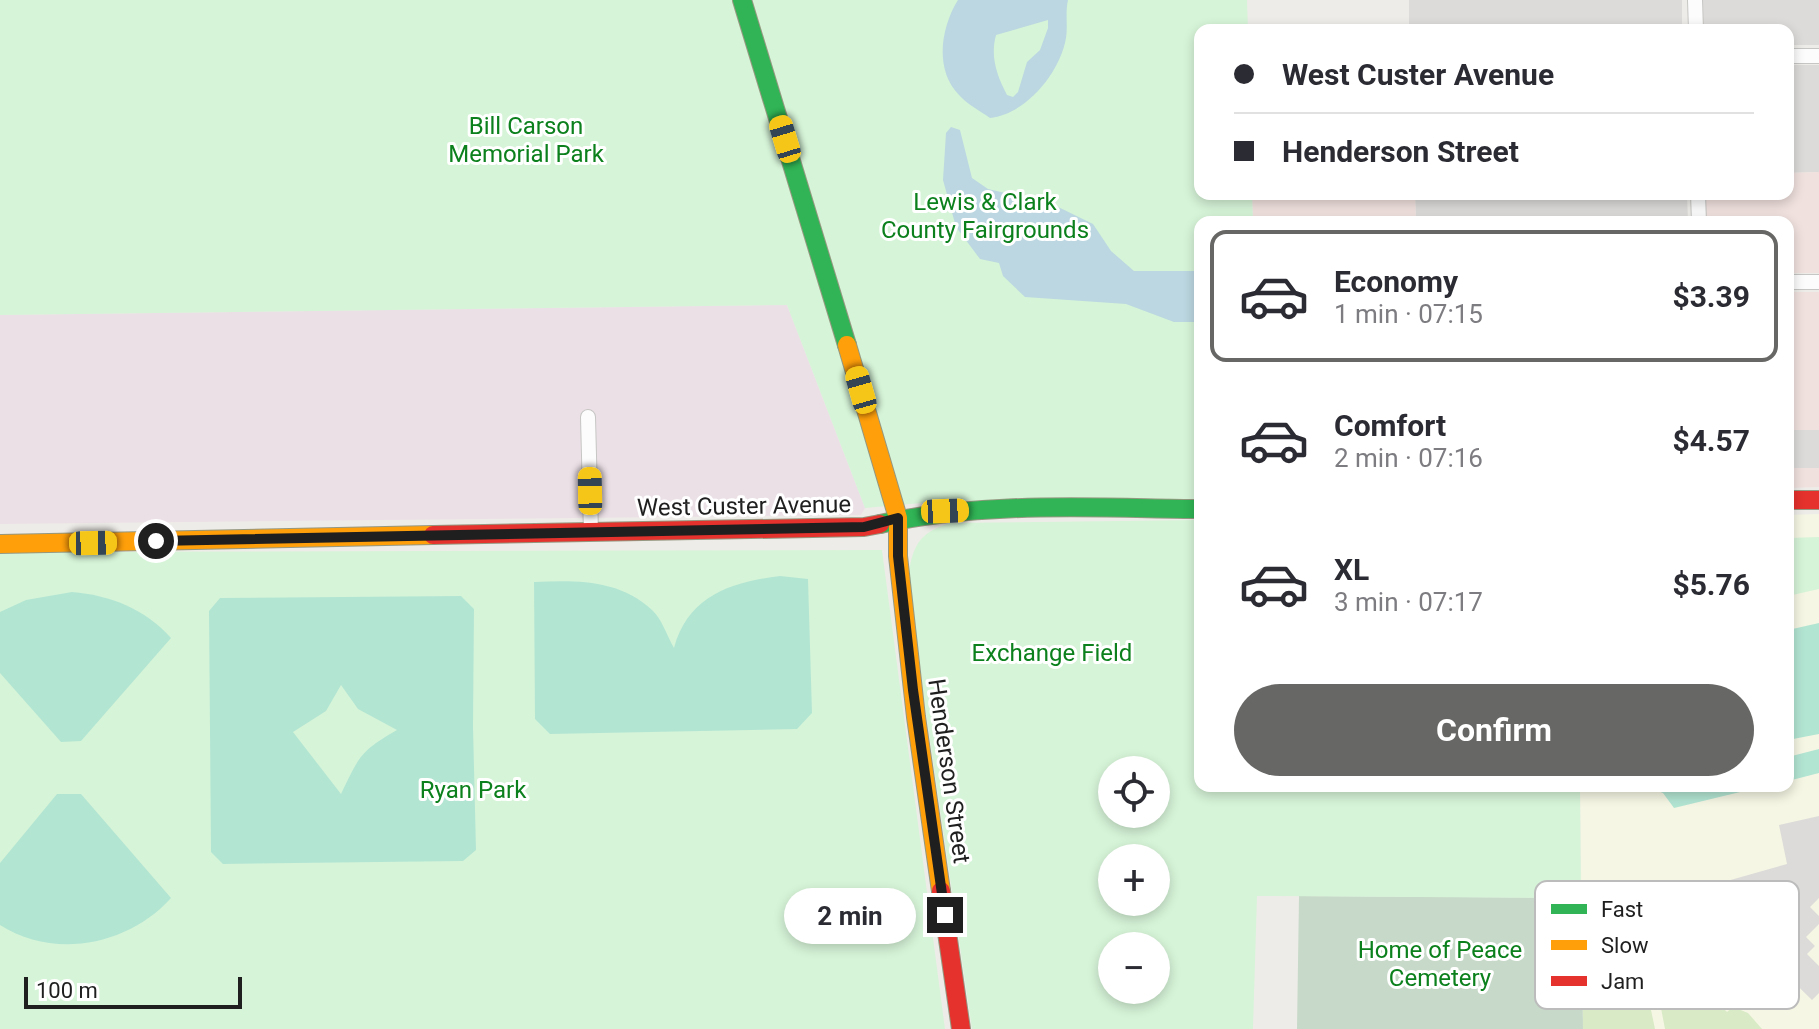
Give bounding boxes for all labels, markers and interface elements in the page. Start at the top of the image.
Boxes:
text: West Custer Avenue [1282,57,1554,92]
park label: Bill Carson Memorial Park [448,112,605,168]
car [767,113,803,165]
text: Henderson Street [1282,134,1519,169]
park label: Lewis & Clark County Fairgrounds [881,188,1089,244]
icon: car [1238,260,1310,332]
text: Economy [1334,264,1458,299]
text: $3.39 [1672,279,1750,314]
text: 1 min · 07:15 [1334,299,1483,329]
car [843,364,879,416]
icon: car [1238,404,1310,476]
text: Comfort [1334,408,1446,443]
text: $4.57 [1672,423,1750,458]
text: 2 min · 07:16 [1334,443,1483,473]
car [578,467,602,515]
street label: West Custer Avenue [637,490,851,522]
car [921,498,969,524]
route start [138,523,174,559]
car [69,531,117,555]
icon: car [1238,548,1310,620]
text: XL [1334,552,1369,587]
text: $5.76 [1672,567,1750,602]
text: 3 min · 07:17 [1334,587,1483,617]
park label: Exchange Field [972,639,1132,667]
street label: Henderson Street [922,677,976,865]
button: Confirm [1234,684,1754,776]
map controls [1098,756,1170,1004]
button: locate [1098,756,1170,828]
park label: Ryan Park [420,776,527,804]
button: + [1098,844,1170,916]
legend [1535,881,1799,1009]
callout: 2 min [785,887,917,943]
route end [927,897,963,933]
text: Fast [1601,897,1643,922]
text: 2 min [817,901,883,931]
button: − [1098,932,1170,1004]
text: Slow [1601,933,1649,958]
park label: Home of Peace Cemetery [1358,936,1522,992]
text: Jam [1601,969,1644,994]
scale bar [24,973,242,1009]
text: 100 m [36,978,98,1003]

